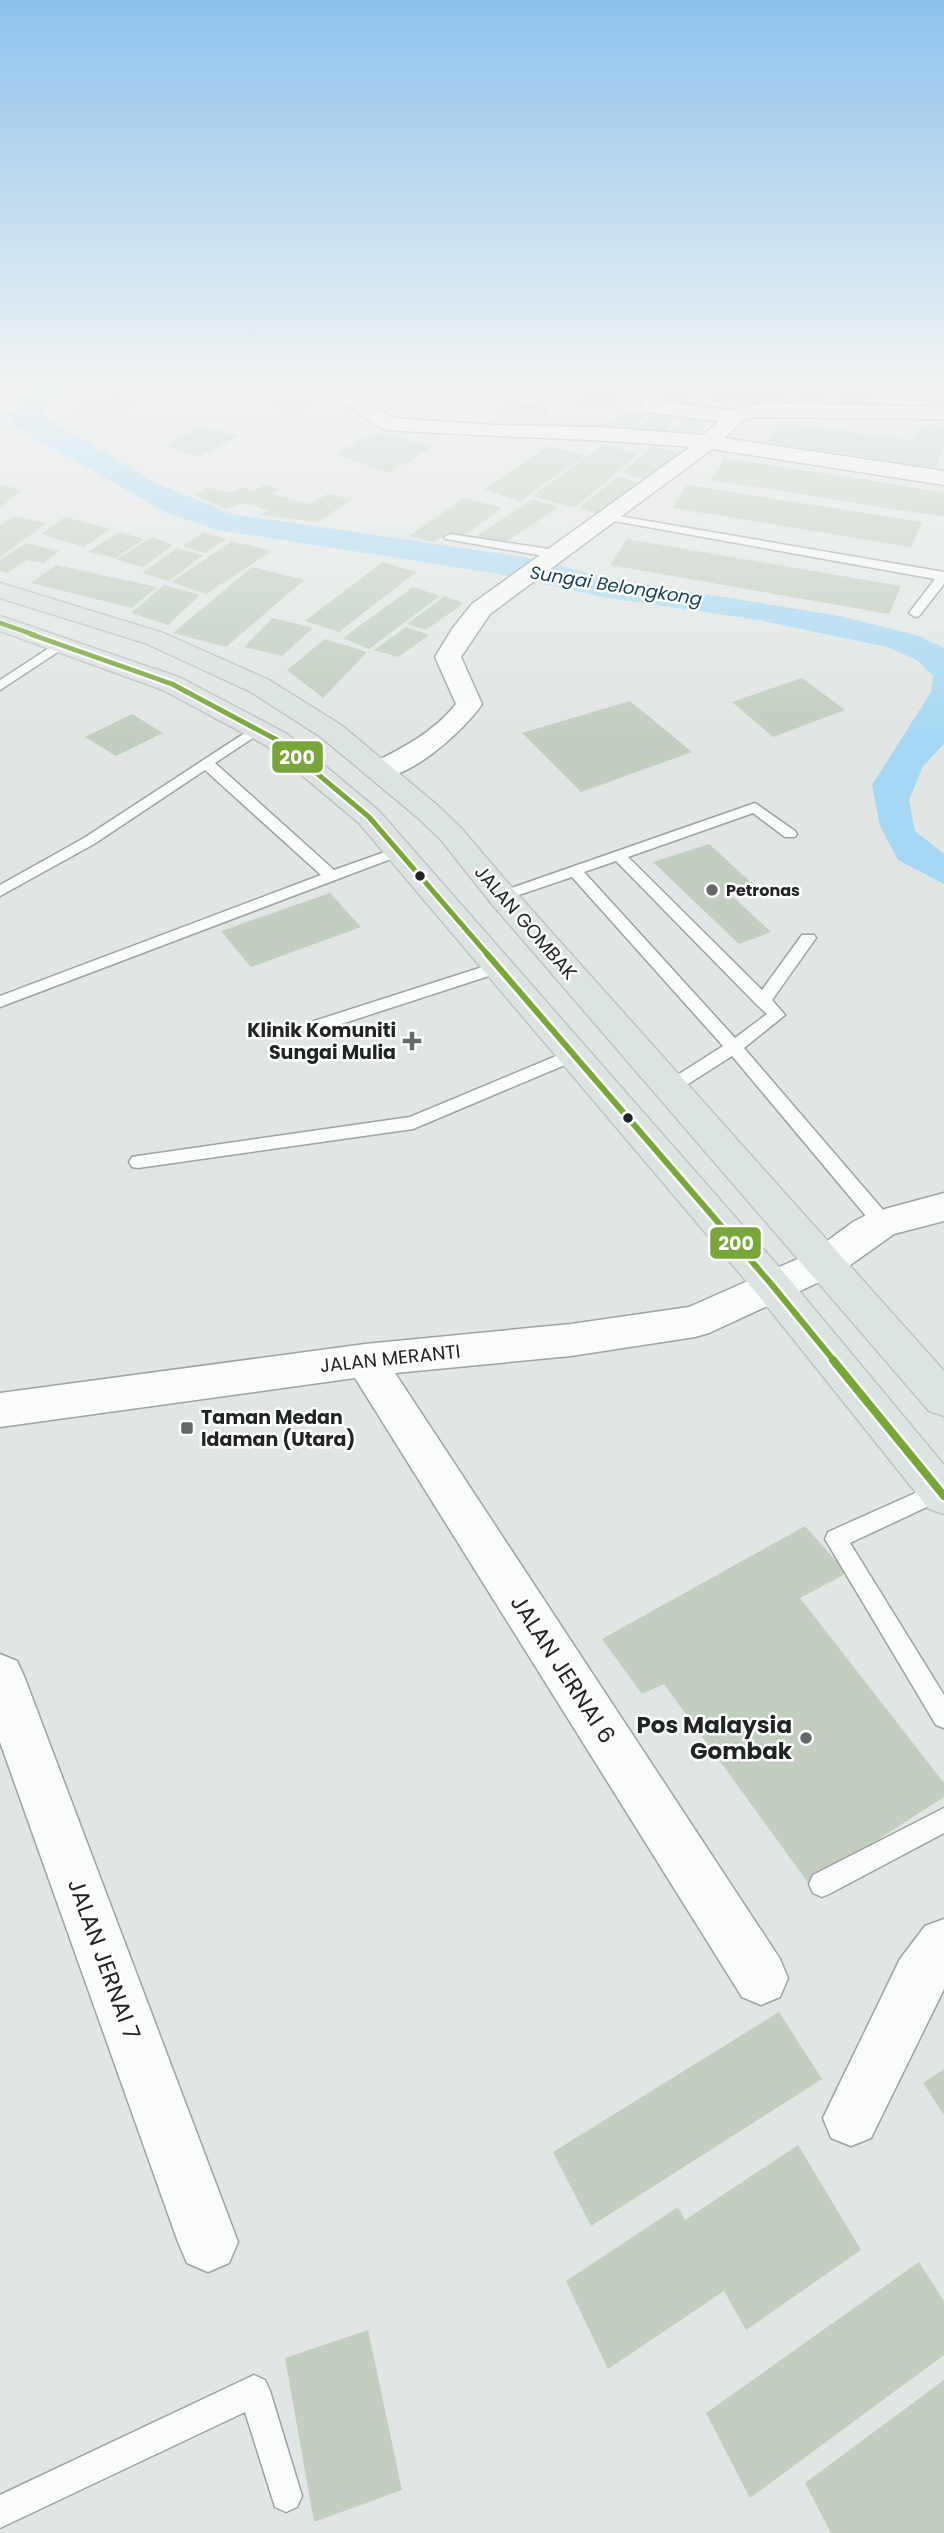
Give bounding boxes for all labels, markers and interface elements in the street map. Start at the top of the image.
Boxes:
water label: Sungai Belongkong [528,560,704,611]
line badge: 200 [271,740,324,774]
text: 200 [279,744,315,771]
street label: JALAN GOMBAK [468,859,583,986]
unlabelled marker [413,869,427,883]
place label: Petronas [726,879,800,902]
marker: Petronas [704,882,720,898]
place label: Klinik Komuniti Sungai Mulia [247,1017,396,1066]
marker: Klinik Komuniti Sungai Mulia [402,1031,422,1051]
unlabelled marker [621,1111,635,1125]
line badge: 200 [709,1226,762,1260]
text: 200 [718,1230,754,1257]
street label: JALAN MERANTI [318,1338,462,1379]
place label: Taman Medan Idaman (Utara) [201,1404,355,1453]
marker: Taman Medan Idaman (Utara) [179,1420,195,1436]
street label: JALAN JERNAI 6 [503,1588,623,1750]
place label: Pos Malaysia Gombak [636,1709,793,1767]
marker: Pos Malaysia Gombak [798,1730,814,1746]
street label: JALAN JERNAI 7 [60,1874,148,2044]

